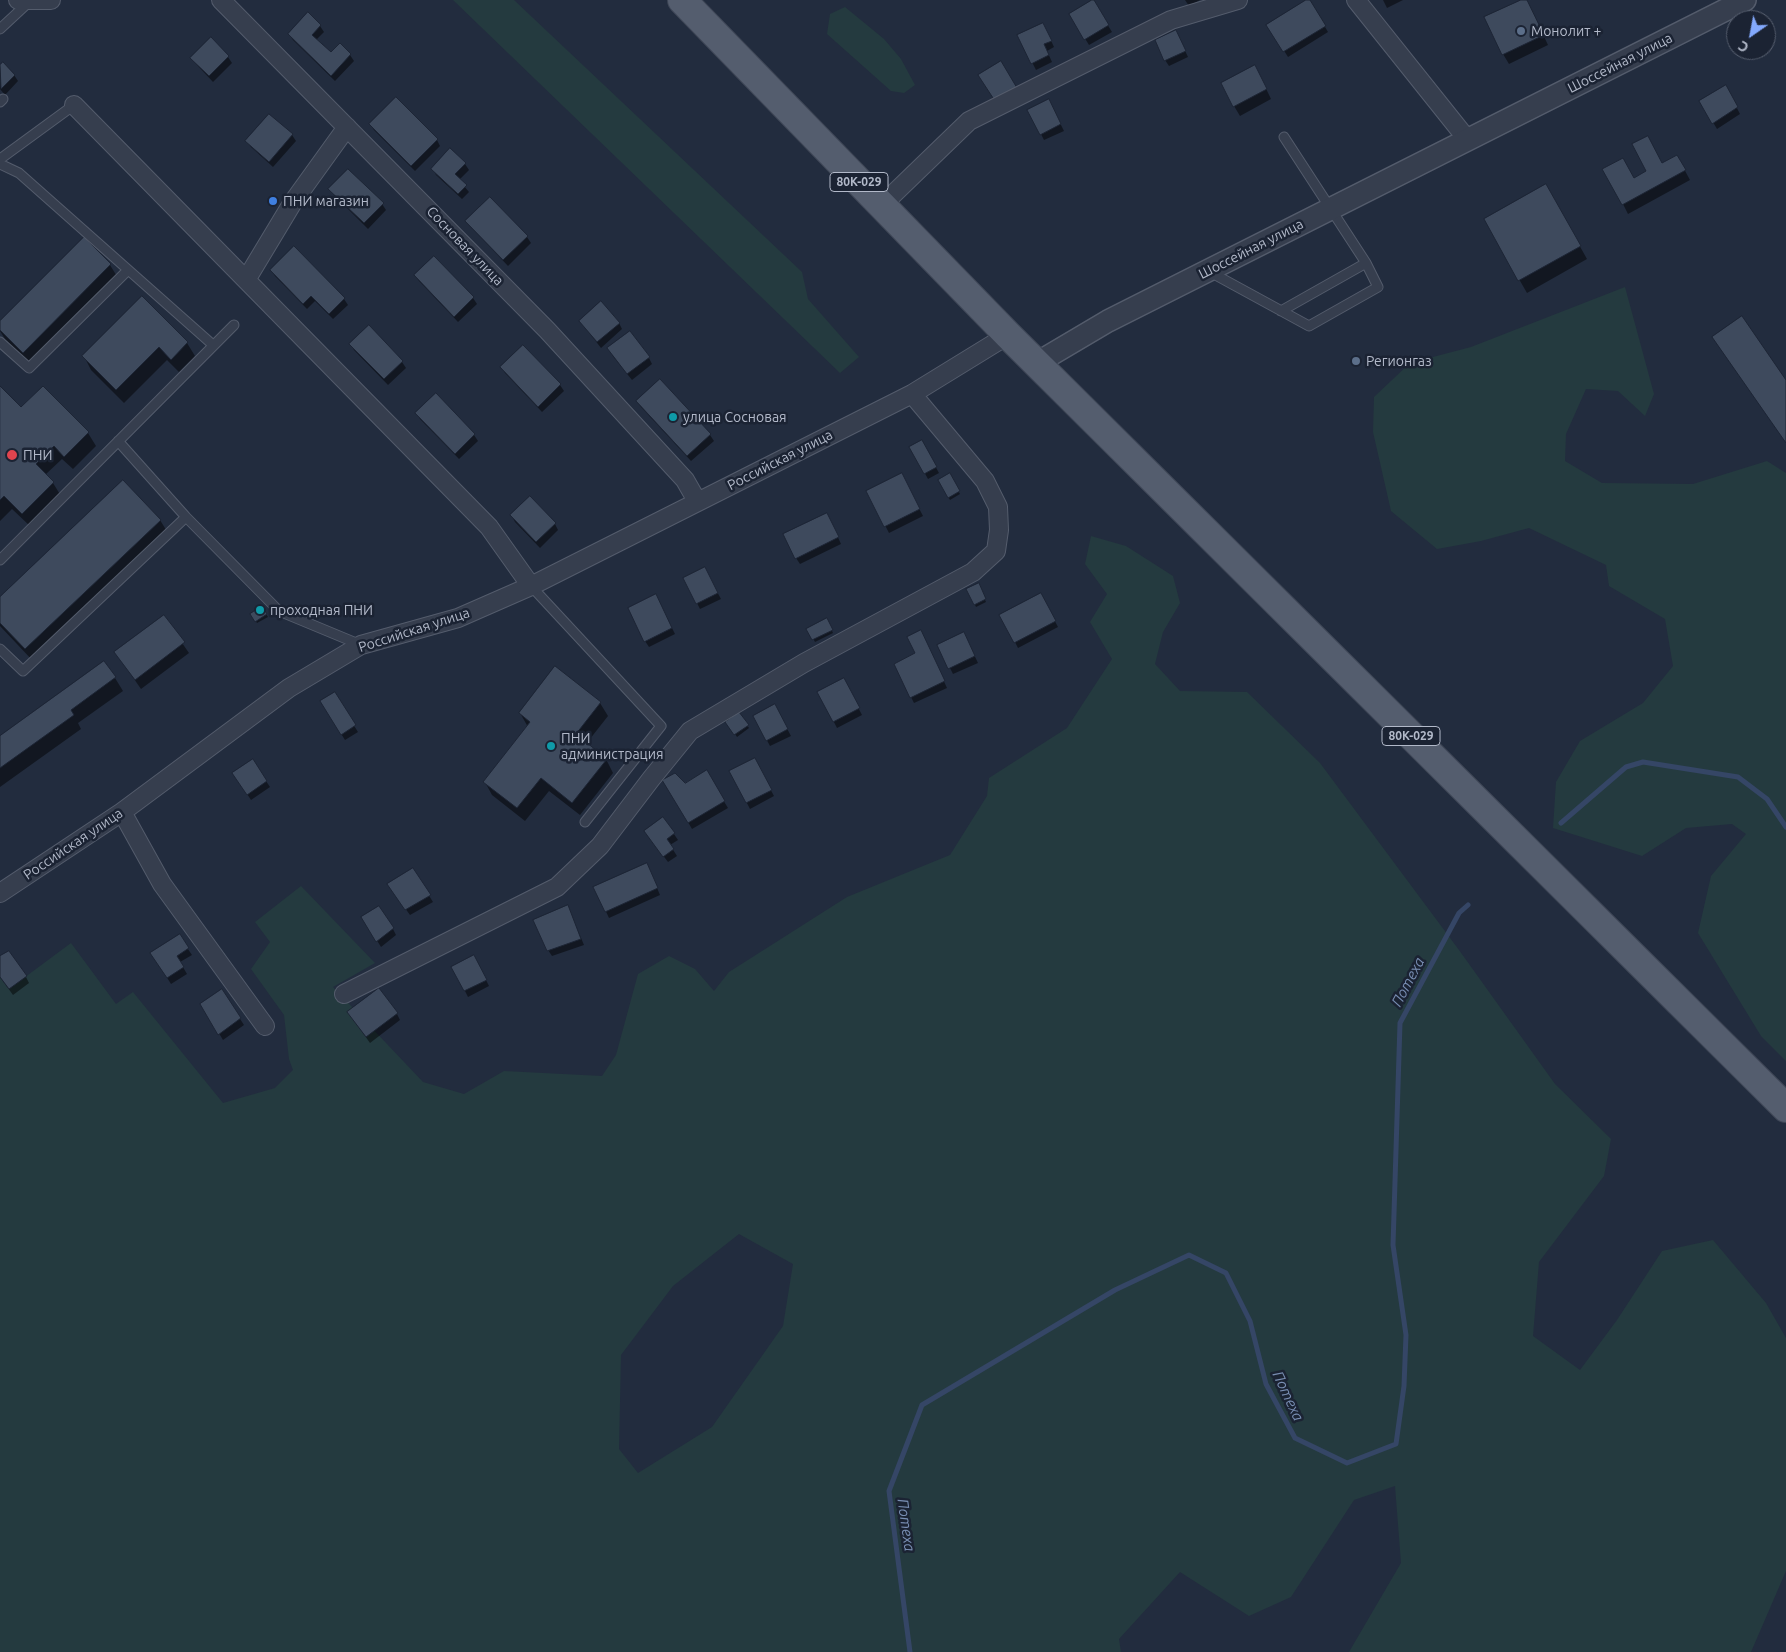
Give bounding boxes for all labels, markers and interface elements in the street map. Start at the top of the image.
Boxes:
north arrow [1726,10,1776,60]
place label: Монолит + [1531,23,1602,39]
marker: Монолит + [1515,25,1527,37]
street label: Шоссейная улица [1565,29,1675,97]
text: С [1735,38,1751,56]
road number: 80К-029 [830,172,888,192]
place label: ПНИ магазин [283,193,369,209]
marker: ПНИ магазин [267,195,279,207]
street label: Сосновая улица [423,203,507,289]
street label: Шоссейная улица [1196,215,1306,283]
place label: Регионгаз [1366,353,1432,369]
marker: Регионгаз [1350,355,1362,367]
place label: улица Сосновая [683,409,787,425]
marker: улица Сосновая [667,411,679,423]
street label: Российская улица [725,426,835,494]
place label: ПНИ [23,447,52,463]
marker: ПНИ [5,448,19,462]
place label: проходная ПНИ [270,602,373,618]
marker: проходная ПНИ [254,604,266,616]
street label: Российская улица [356,604,472,656]
road number: 80К-029 [1382,726,1440,746]
place label: ПНИ администрация [561,730,664,762]
marker: ПНИ администрация [545,740,557,752]
street label: Российская улица [20,805,126,883]
water label: Потеха [1388,954,1428,1010]
water label: Потеха [1269,1368,1307,1424]
water label: Потеха [893,1497,919,1553]

